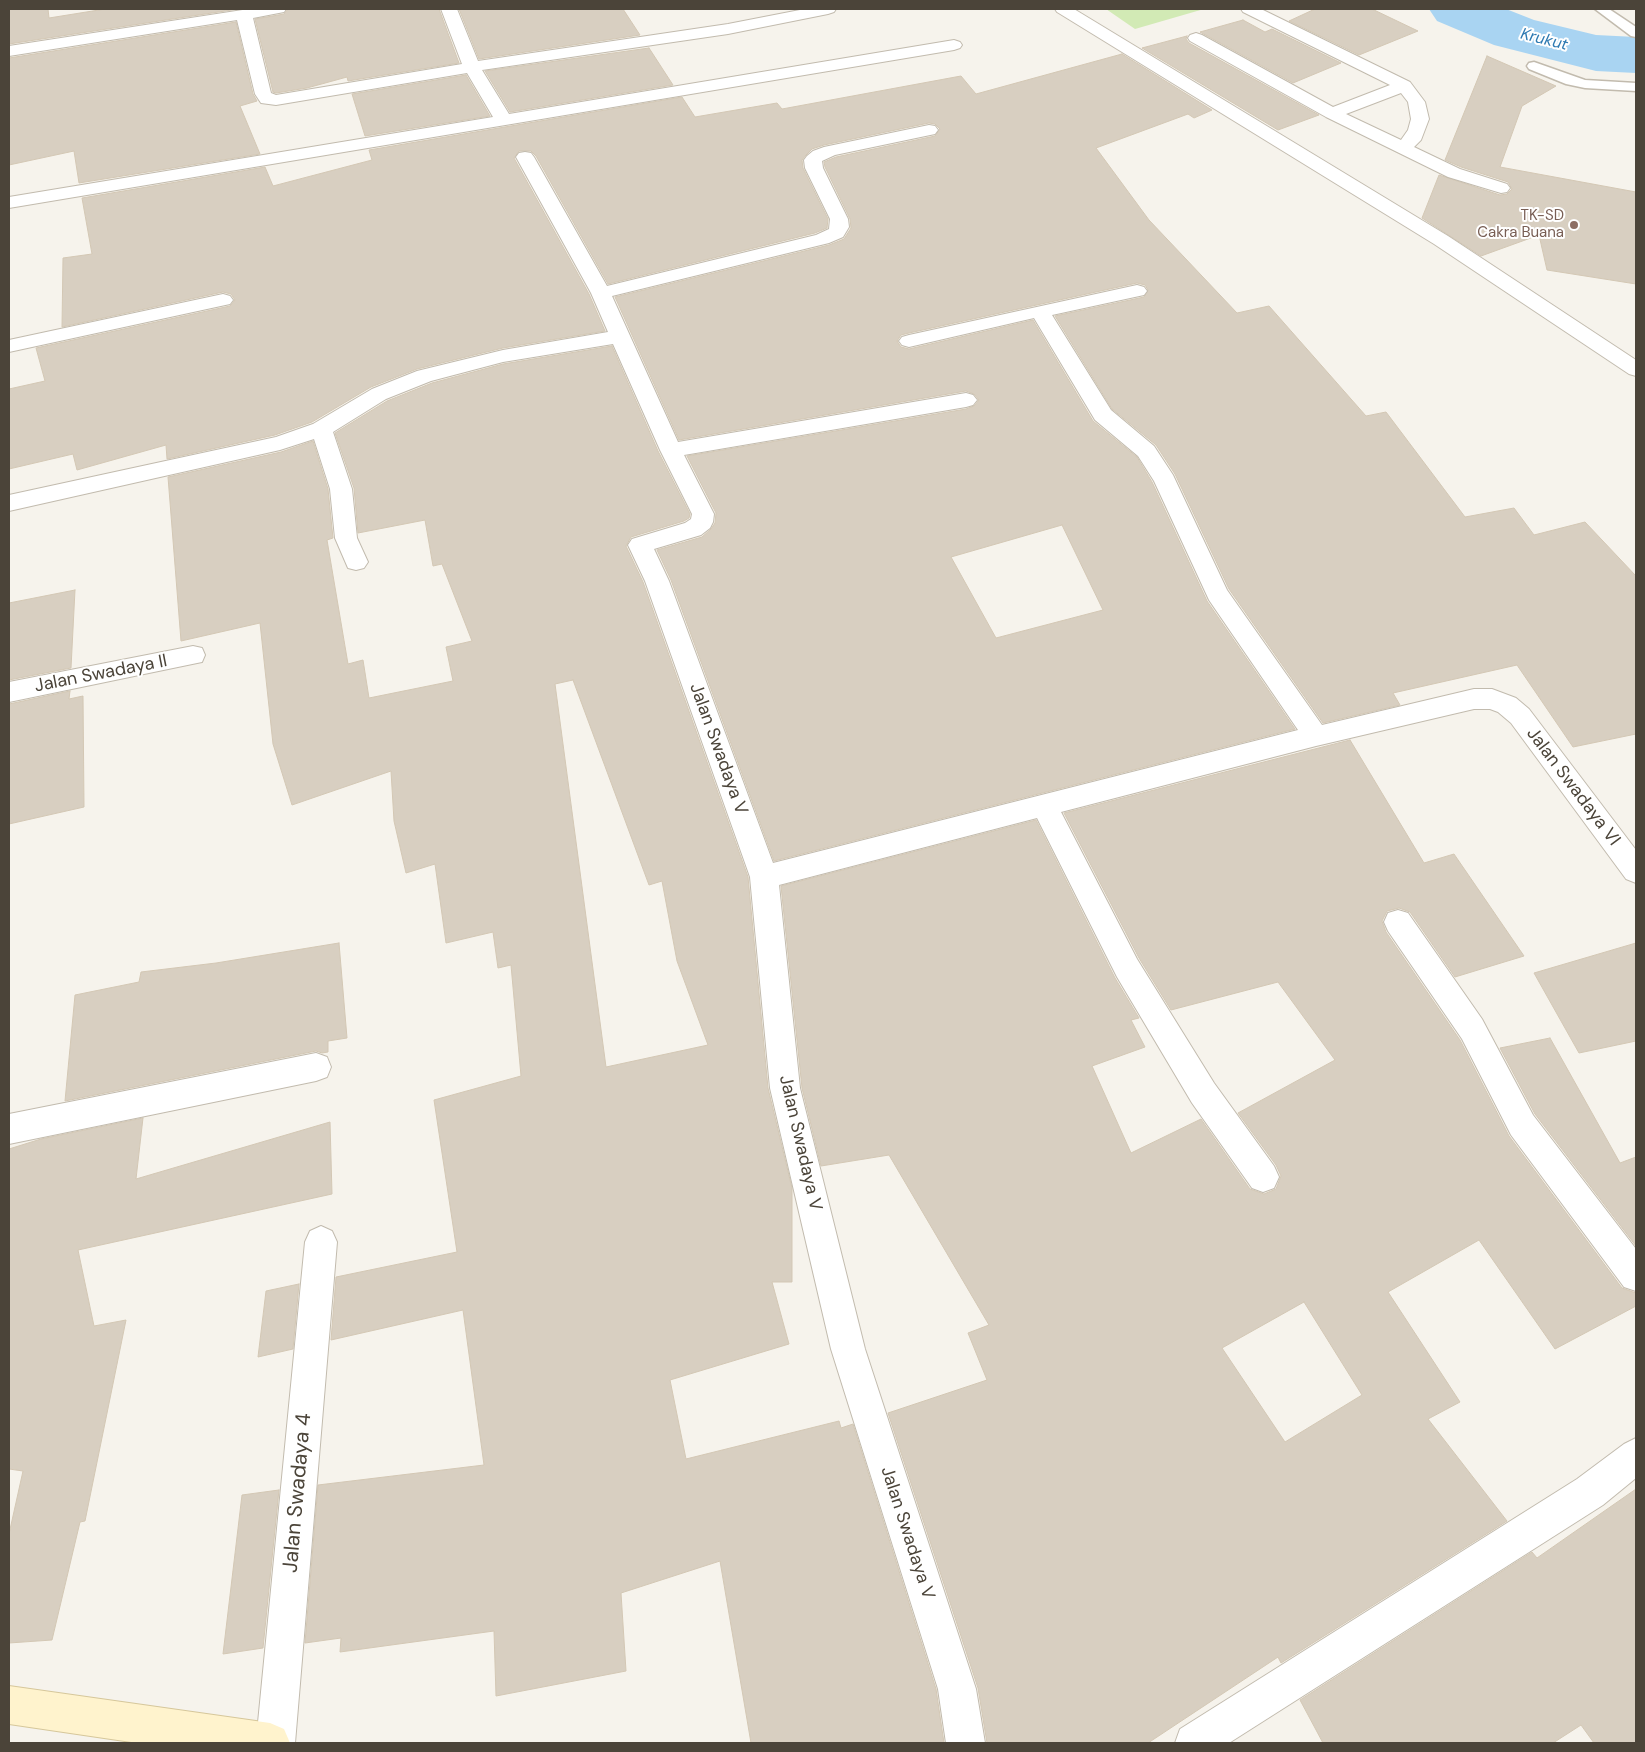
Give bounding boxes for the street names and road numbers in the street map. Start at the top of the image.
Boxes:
street label: Jalan Swadaya II [33,651,169,697]
street label: Jalan Swadaya V [684,680,752,818]
street label: Jalan Swadaya VI [1522,724,1624,850]
street label: Jalan Swadaya V [774,1073,826,1213]
street label: Jalan Swadaya 4 [278,1412,318,1574]
street label: Jalan Swadaya V [875,1464,939,1602]

